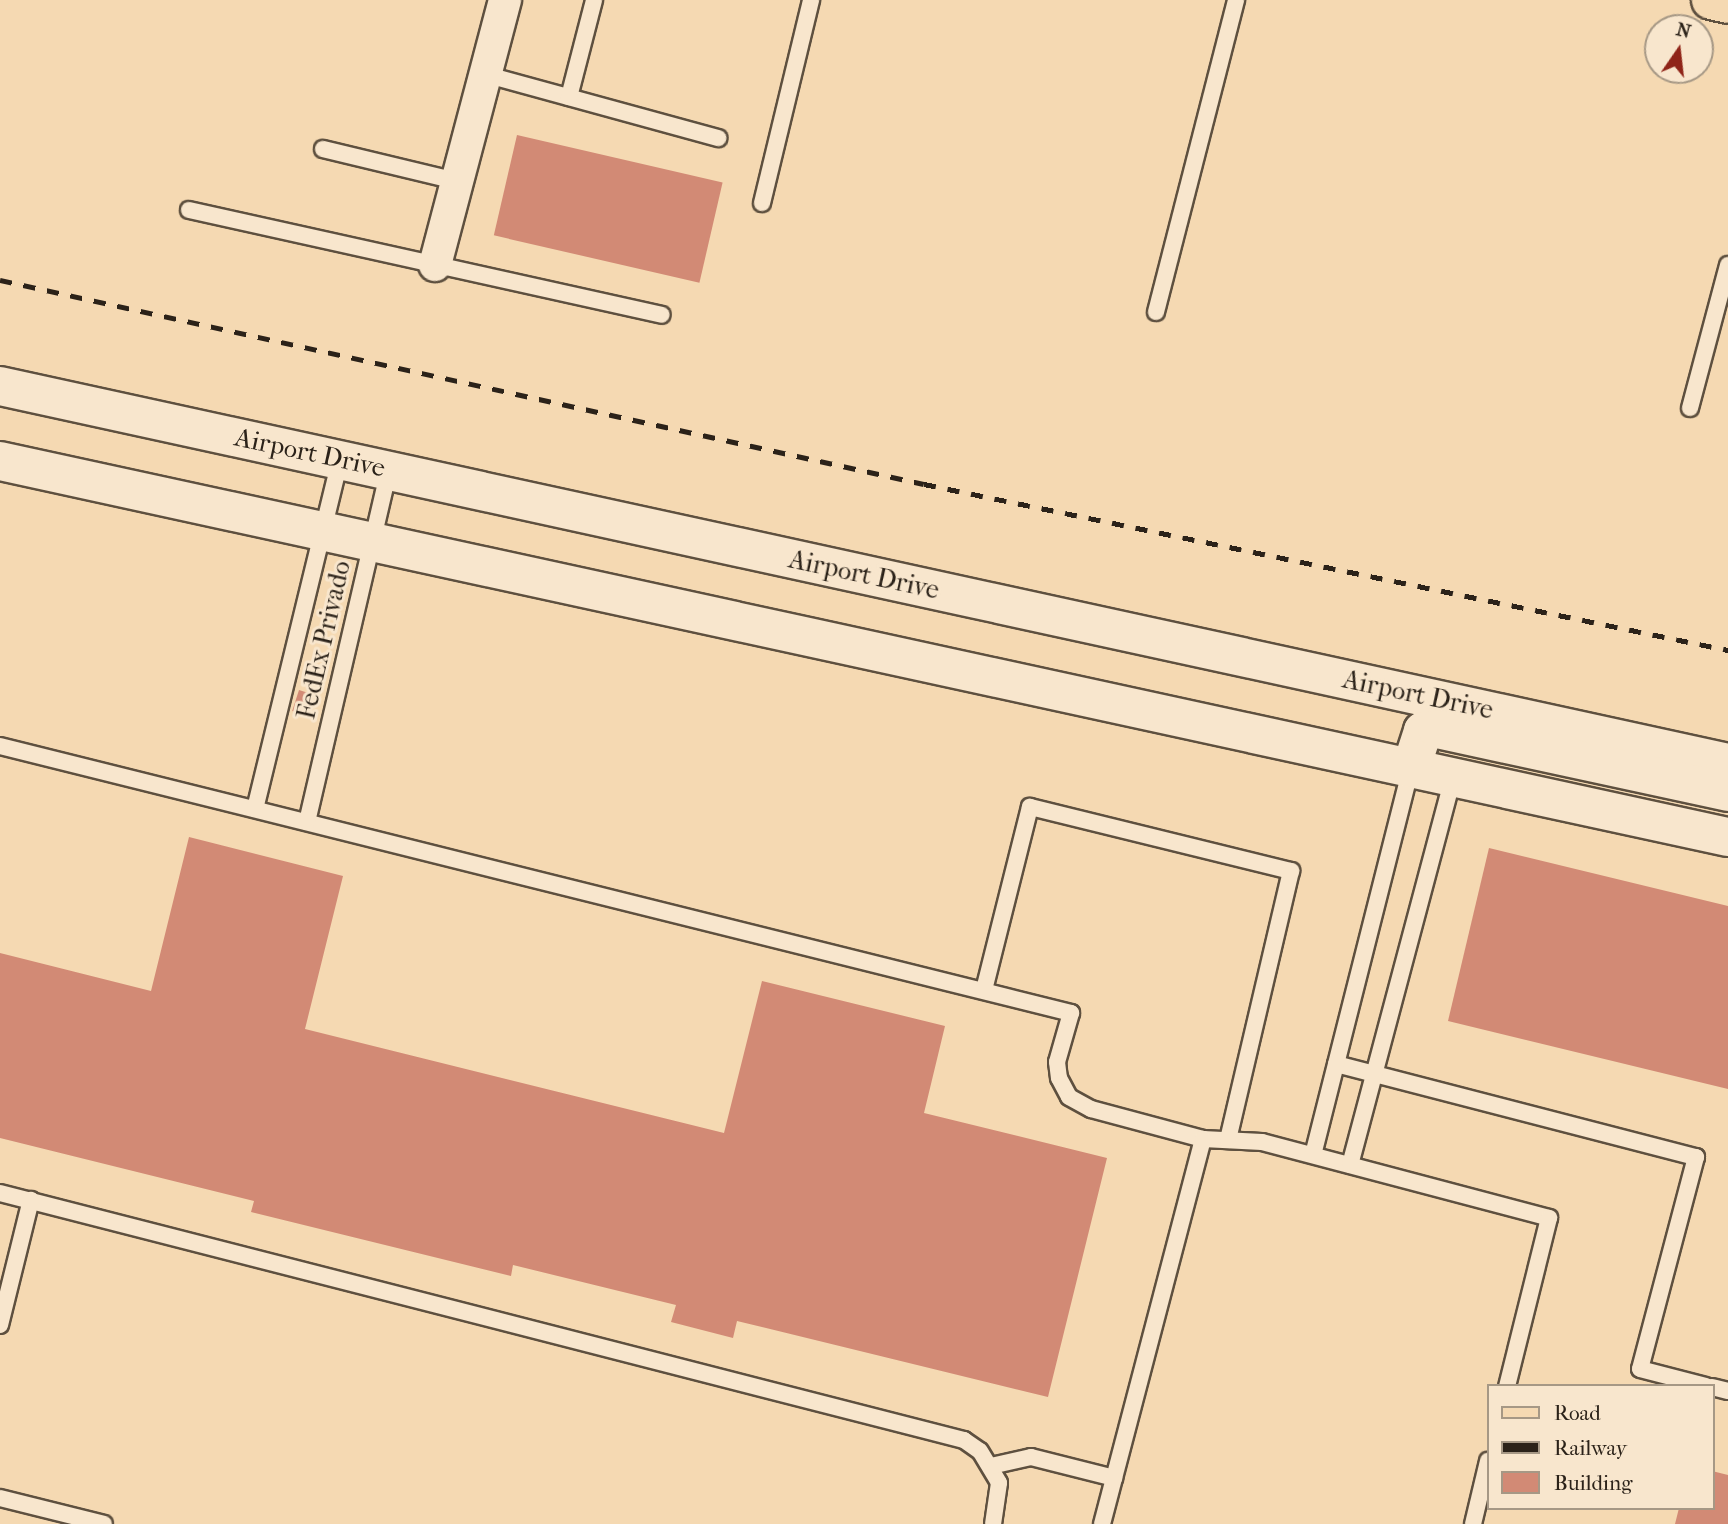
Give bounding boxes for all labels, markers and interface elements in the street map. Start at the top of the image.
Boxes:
north arrow [1644,14,1714,84]
text: N [1674,18,1693,43]
street label: Airport Drive [232,422,388,484]
street label: Airport Drive [786,544,942,606]
street label: FedEx Privado [291,558,357,722]
street label: Airport Drive [1340,664,1496,726]
legend [1486,1384,1714,1510]
text: Road [1554,1401,1601,1425]
text: Railway [1554,1436,1627,1460]
text: Building [1554,1471,1632,1495]

